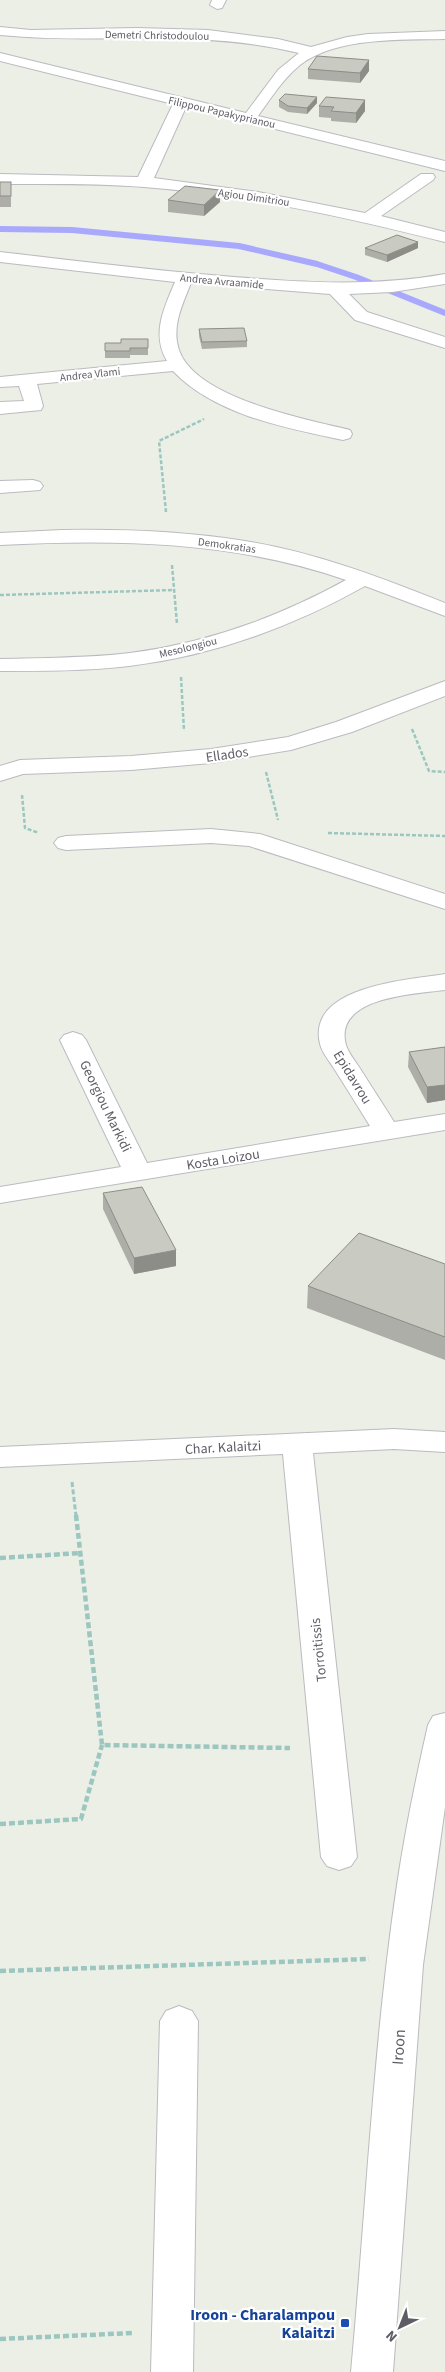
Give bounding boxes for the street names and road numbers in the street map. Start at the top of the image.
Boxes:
street label: Demetri Christodoulou [105,27,209,44]
street label: Filippou Papakyprianou [167,93,277,132]
street label: Agiou Dimitriou [217,185,291,210]
street label: Andrea Avraamide [180,270,265,293]
street label: Andrea Vlami [59,364,121,385]
street label: Demokratias [197,534,257,557]
street label: Mesolongiou [158,633,219,662]
street label: Ellados [205,742,250,768]
street label: Epidavrou [328,1047,377,1108]
street label: Georgiou Markidi [74,1057,136,1156]
street label: Kosta Loizou [185,1144,261,1176]
street label: Char. Kalaitzi [184,1436,262,1460]
street label: Torroitissis [306,1617,332,1683]
street label: Iroon [387,2028,411,2066]

